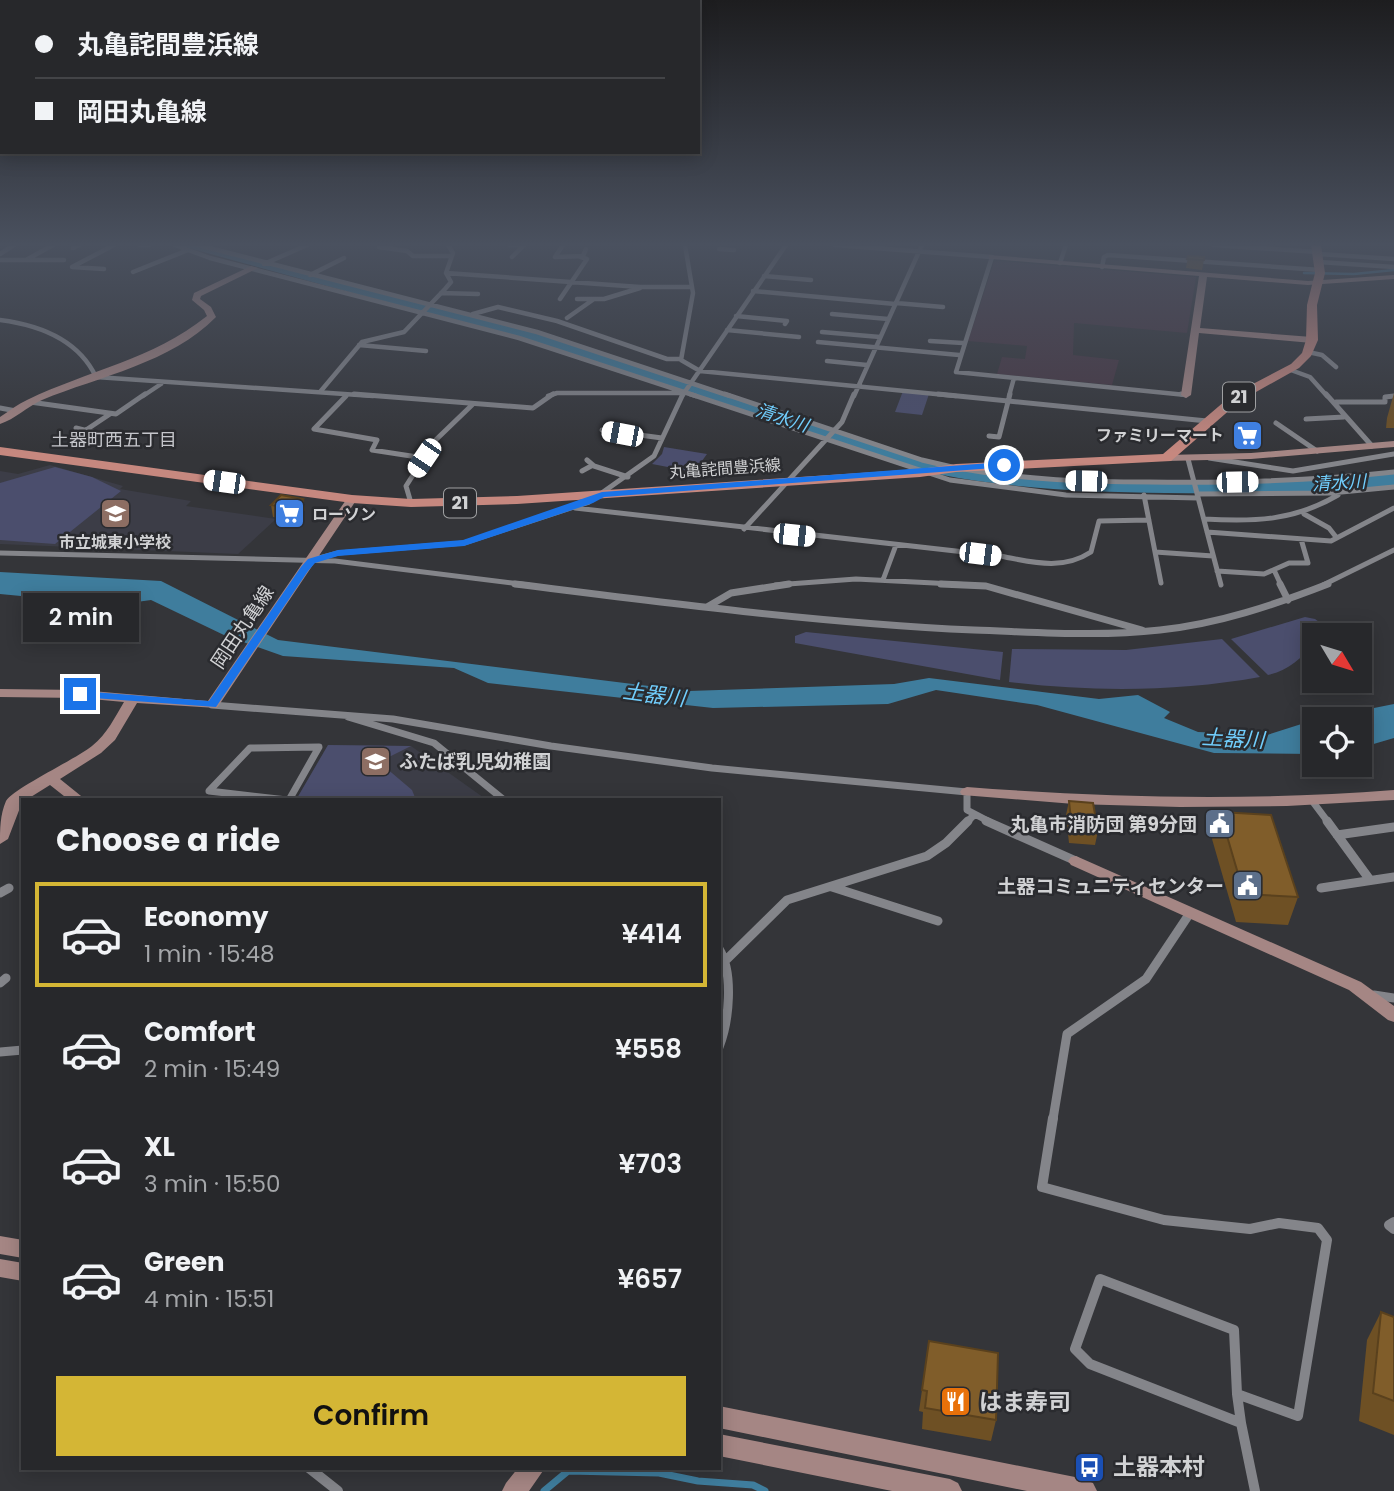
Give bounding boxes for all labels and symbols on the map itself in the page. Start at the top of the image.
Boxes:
road number: 21 [1223,382,1255,412]
water label: 清水川 [753,397,814,438]
supermarket icon: ファミリーマート [1230,418,1264,452]
car [600,420,645,448]
place label: ファミリーマート [1096,424,1224,447]
district label: 土器町西五丁目 [51,427,177,452]
car [404,435,445,481]
route start [988,449,1020,481]
street label: 丸亀詫間豊浜線 [668,453,782,484]
car [202,469,247,495]
water label: 清水川 [1311,469,1369,496]
car [1065,470,1108,492]
car [1216,471,1259,493]
road number: 21 [444,489,476,518]
school or university icon: 市立城東小学校 [98,496,132,530]
supermarket icon: ローソン [272,497,306,531]
place label: ローソン [312,503,376,526]
car [773,522,816,548]
place label: 市立城東小学校 [59,531,171,554]
car [958,541,1003,567]
street label: 岡田丸亀線 [205,580,280,674]
callout: 2 min [22,592,138,642]
north arrow [1302,623,1372,693]
water label: 土器川 [621,676,689,713]
route end [64,678,96,710]
water label: 土器川 [1201,722,1267,755]
school or university icon: ふたば乳児幼稚園 [359,744,393,778]
place label: ふたば乳児幼稚園 [399,748,551,775]
public building icon: 丸亀市消防団 第9分団 [1203,807,1237,841]
place label: 丸亀市消防団 第9分団 [1010,811,1197,838]
public building icon: 土器コミュニティセンター [1230,869,1264,903]
place label: 土器コミュニティセンター [997,873,1224,900]
restaurant icon: はま寿司 [939,1385,973,1419]
place label: はま寿司 [979,1386,1071,1418]
bus stop icon: 土器本村 [1073,1450,1107,1484]
place label: 土器本村 [1113,1451,1205,1483]

